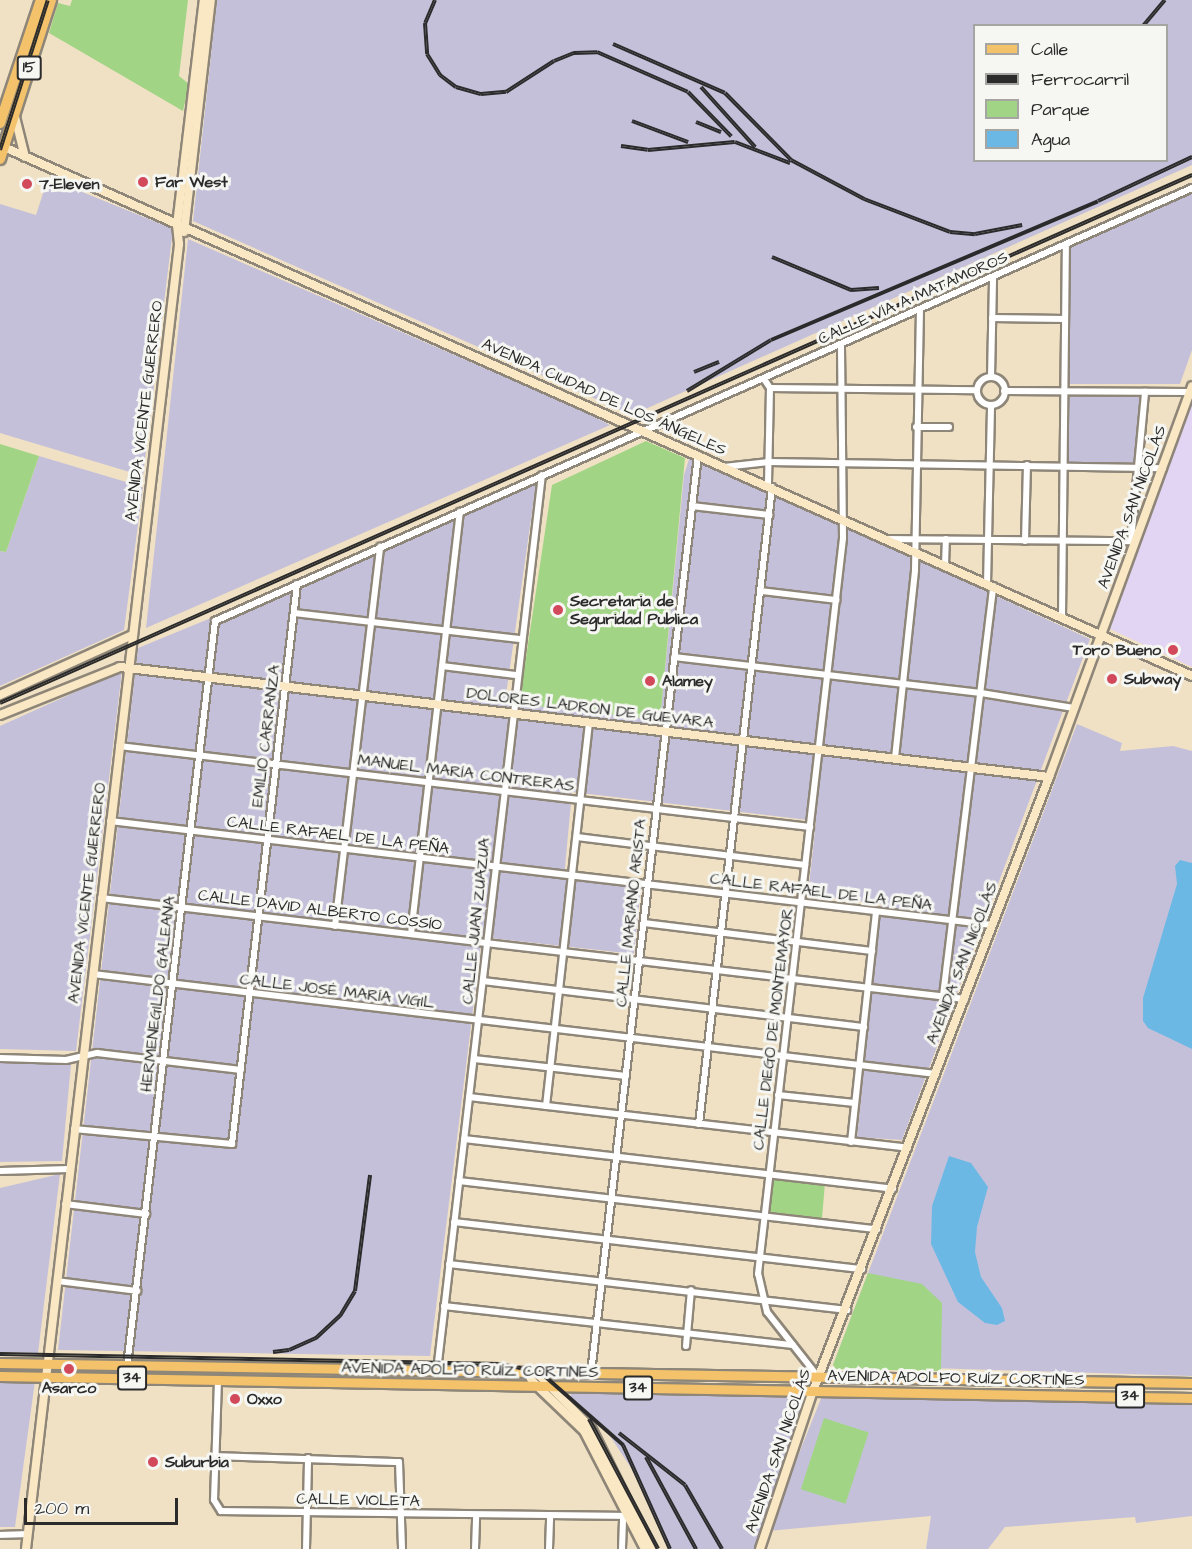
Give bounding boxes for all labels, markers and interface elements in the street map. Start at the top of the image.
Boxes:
legend [973,24,1168,162]
text: Calle [1031,37,1068,62]
road number: 15 [15,56,42,80]
text: Ferrocarril [1031,67,1129,92]
text: Parque [1031,97,1090,122]
text: Agua [1031,127,1070,152]
place label: Far West [155,172,228,192]
place label: 7-Eleven [39,174,99,194]
marker: Far West [136,175,150,189]
marker: 7-Eleven [20,177,34,191]
street label: CALLE VÍA A MATAMOROS [815,247,1011,349]
street label: AVENIDA VICENTE GUERRERO [121,300,167,522]
street label: AVENIDA CIUDAD DE LOS ÁNGELES [479,334,729,460]
street label: AVENIDA SAN NICOLÁS [1094,423,1170,591]
place label: Secretaria de Seguridad Publica [570,591,698,629]
marker: Secretaria de Seguridad Publica [551,603,565,617]
place label: Toro Bueno [1073,640,1161,660]
marker: Toro Bueno [1166,643,1180,657]
street label: EMILIO CARRANZA [248,664,284,808]
place label: Subway [1124,669,1181,689]
place label: Alamey [662,671,713,691]
marker: Subway [1105,672,1119,686]
marker: Alamey [643,674,657,688]
street label: DOLORES LADRÒN DE GUEVARA [466,683,714,733]
street label: MANUEL MARÍA CONTRERAS [357,750,575,796]
street label: AVENIDA VICENTE GUERRERO [64,782,110,1004]
street label: CALLE RAFAEL DE LA PEÑA [226,812,450,858]
street label: CALLE MARIANO ARISTA [612,818,650,1008]
street label: CALLE JUAN ZUAZUA [458,837,494,1005]
street label: CALLE RAFAEL DE LA PEÑA [709,869,933,915]
street label: AVENIDA SAN NICOLÁS [922,879,1002,1047]
street label: CALLE DAVID ALBERTO COSSÍO [197,885,443,935]
street label: HERMENEGILDO GALEANA [136,895,180,1093]
street label: CALLE DIEGO DE MONTEMAYOR [749,907,797,1151]
street label: CALLE JOSÉ MARÍA VIGIL [239,970,435,1012]
street label: AVENIDA ADOLFO RUÍZ CORTINES [341,1358,599,1382]
marker: Asarco [62,1362,76,1376]
road number: 34 [117,1366,147,1390]
street label: AVENIDA SAN NICOLÁS [741,1366,815,1536]
street label: AVENIDA ADOLFO RUÍZ CORTINES [827,1366,1085,1390]
road number: 34 [623,1376,653,1400]
place label: Asarco [42,1378,96,1398]
road number: 34 [1115,1384,1145,1408]
place label: Oxxo [247,1389,282,1409]
marker: Oxxo [228,1392,242,1406]
place label: Suburbia [165,1452,229,1472]
marker: Suburbia [146,1455,160,1469]
scale bar [27,1486,182,1524]
street label: CALLE VIOLETA [296,1489,420,1511]
text: 200 m [35,1496,89,1521]

